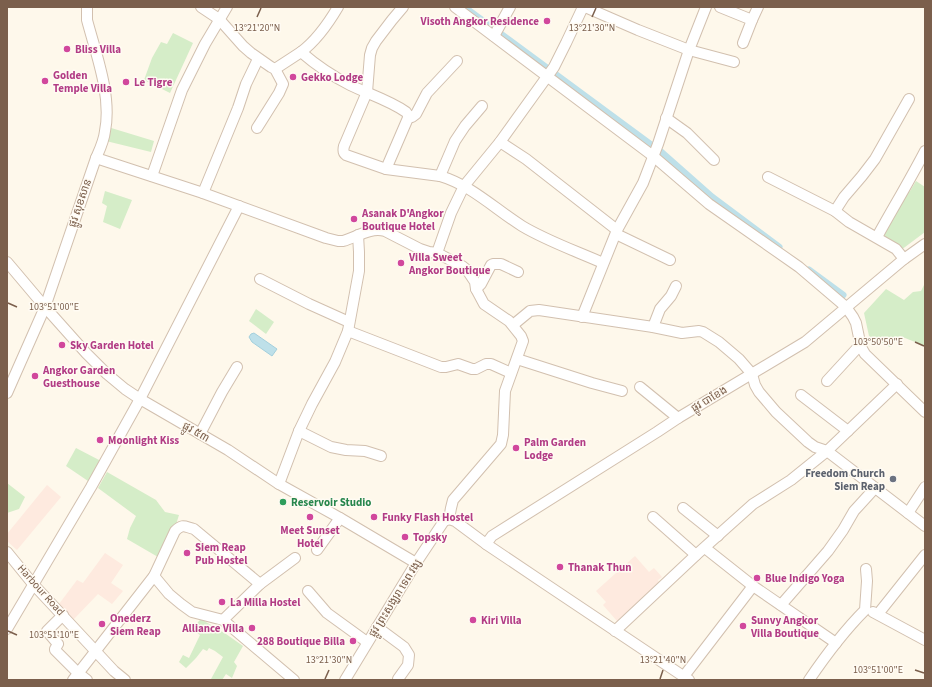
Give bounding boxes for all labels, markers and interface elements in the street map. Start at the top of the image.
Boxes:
place label: Visoth Angkor Residence [420,14,539,29]
marker: Visoth Angkor Residence [542,16,552,26]
text: 13°21'20"N [234,21,280,35]
text: 13°21'30"N [569,21,615,35]
place label: Bliss Villa [75,42,121,57]
marker: Bliss Villa [62,44,72,54]
place label: Golden Temple Villa [53,68,112,96]
place label: Gekko Lodge [301,70,363,85]
marker: Gekko Lodge [288,72,298,82]
place label: Le Tigre [134,75,173,90]
marker: Golden Temple Villa [40,76,50,86]
marker: Le Tigre [121,77,131,87]
street label: ផ្លូវ សុខសាន [65,177,97,230]
place label: Asanak D'Angkor Boutique Hotel [361,206,444,234]
marker: Asanak D'Angkor Boutique Hotel [349,214,359,224]
place label: Villa Sweet Angkor Boutique [408,250,491,278]
marker: Villa Sweet Angkor Boutique [396,258,406,268]
text: 103°51'00"E [29,300,79,314]
text: 103°50'50"E [853,335,903,349]
place label: Sky Garden Hotel [70,338,155,353]
marker: Sky Garden Hotel [57,340,67,350]
place label: Angkor Garden Guesthouse [42,363,115,391]
marker: Angkor Garden Guesthouse [30,371,40,381]
street label: ផ្លូវ បាខែង [688,382,731,418]
street label: ផ្លូវ ៥៣ [178,418,212,448]
place label: Moonlight Kiss [108,433,179,448]
marker: Moonlight Kiss [95,435,105,445]
place label: Palm Garden Lodge [524,435,586,463]
marker: Palm Garden Lodge [511,443,521,453]
place label: Freedom Church Siem Reap [805,466,885,494]
marker: Freedom Church Siem Reap [888,474,898,484]
place label: Reservoir Studio [291,495,371,510]
marker: Reservoir Studio [278,497,288,507]
place label: Funky Flash Hostel [382,510,474,525]
marker: Meet Sunset Hotel [305,512,315,522]
marker: Funky Flash Hostel [369,512,379,522]
place label: Meet Sunset Hotel [280,523,340,551]
place label: Topsky [413,530,448,545]
marker: Topsky [400,532,410,542]
place label: Siem Reap Pub Hostel [195,540,248,568]
marker: Siem Reap Pub Hostel [182,548,192,558]
street label: ផ្លូវ ព្រះសង្ឃរា ទេព វង្ស [365,556,427,641]
place label: Thanak Thun [568,560,631,575]
street label: Harbour Road [14,561,68,619]
marker: Thanak Thun [555,562,565,572]
place label: Blue Indigo Yoga [765,571,845,586]
marker: Blue Indigo Yoga [752,573,762,583]
place label: La Milla Hostel [230,595,301,610]
marker: La Milla Hostel [217,597,227,607]
place label: Onederz Siem Reap [110,611,161,639]
place label: Kiri Villa [481,613,522,628]
place label: Sunvy Angkor Villa Boutique [750,613,819,641]
marker: Kiri Villa [468,615,478,625]
marker: Onederz Siem Reap [97,619,107,629]
place label: Alliance Villa [181,621,244,636]
marker: Sunvy Angkor Villa Boutique [738,621,748,631]
marker: Alliance Villa [247,623,257,633]
text: 103°51'10"E [29,628,79,642]
place label: 288 Boutique Billa [257,634,345,649]
marker: 288 Boutique Billa [348,636,358,646]
text: 13°21'30"N [306,653,352,667]
text: 13°21'40"N [640,653,686,667]
text: 103°51'00"E [853,663,903,677]

